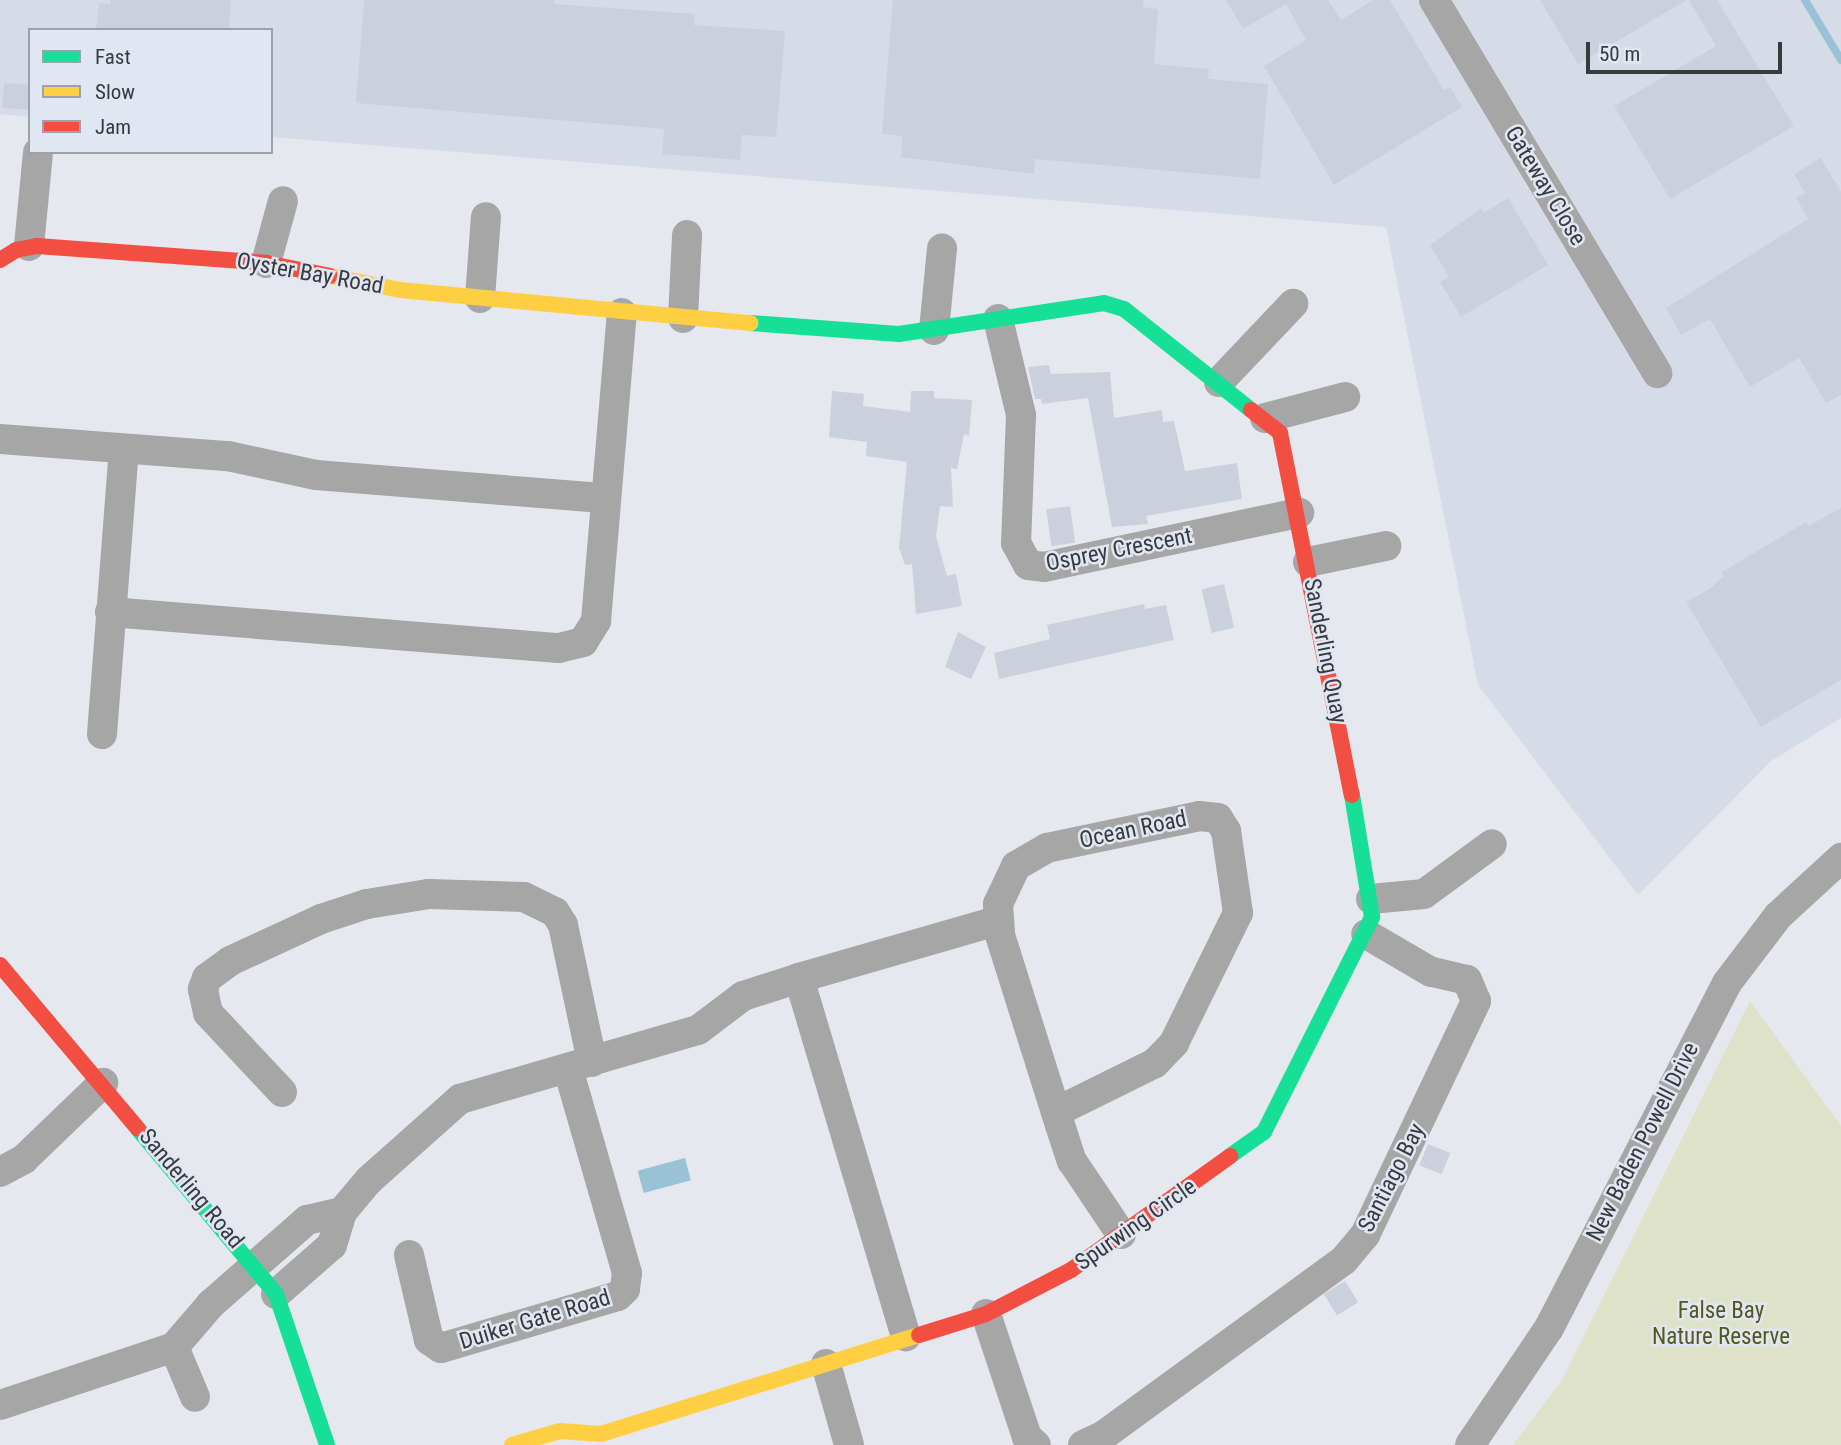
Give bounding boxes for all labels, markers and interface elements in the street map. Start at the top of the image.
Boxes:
legend [28,28,273,154]
scale bar [1589,28,1785,72]
text: 50 m [1599,42,1640,66]
text: Fast [95,45,131,69]
text: Slow [95,80,135,104]
text: Jam [95,115,131,139]
street label: Gateway Close [1499,121,1591,251]
street label: Oyster Bay Road [235,248,385,300]
street label: Osprey Crescent [1044,522,1194,578]
street label: Sanderling Quay [1297,576,1353,726]
street label: Ocean Road [1077,805,1189,855]
street label: New Baden Powell Drive [1581,1038,1705,1246]
street label: Santiago Bay [1353,1119,1431,1237]
street label: Sanderling Road [133,1124,249,1254]
street label: Spurwing Circle [1070,1173,1202,1277]
street label: Duiker Gate Road [456,1284,614,1356]
park label: False Bay Nature Reserve [1652,1297,1790,1351]

